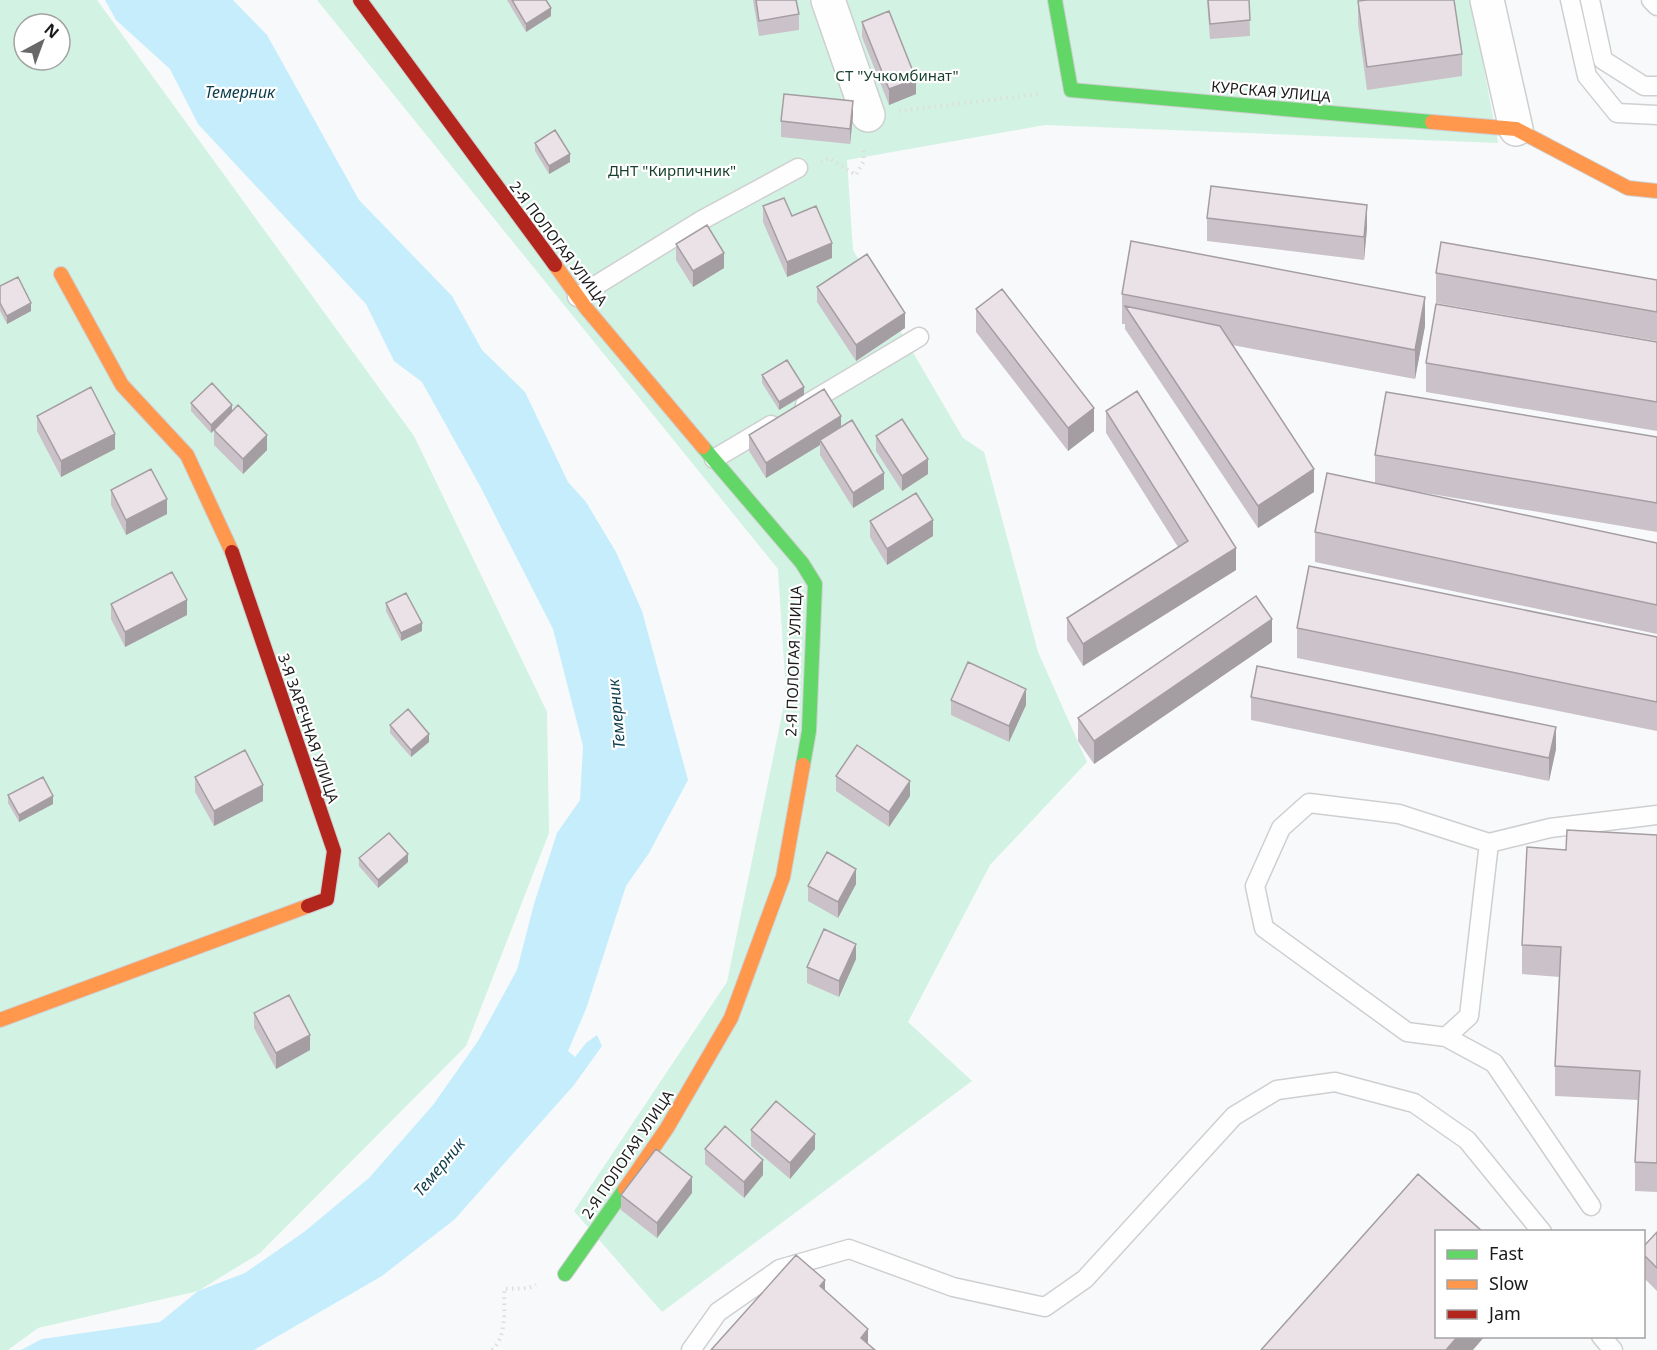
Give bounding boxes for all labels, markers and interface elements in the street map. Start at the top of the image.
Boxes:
north arrow [12,12,72,72]
text: N [40,18,64,43]
park label: СТ "Учкомбинат" [835,65,959,85]
street label: КУРСКАЯ УЛИЦА [1210,76,1332,106]
water label: Темерник [205,81,276,103]
park label: ДНТ "Кирпичник" [608,160,736,180]
street label: 2-Я ПОЛОГАЯ УЛИЦА [506,177,613,310]
street label: 2-Я ПОЛОГАЯ УЛИЦА [780,585,806,737]
street label: 3-Я ЗАРЕЧНАЯ УЛИЦА [274,650,344,806]
water label: Темерник [602,677,630,750]
street label: 2-Я ПОЛОГАЯ УЛИЦА [576,1085,678,1222]
water label: Темерник [408,1132,471,1201]
legend [1435,1230,1645,1338]
text: Fast [1489,1241,1524,1265]
text: Slow [1489,1271,1528,1295]
text: Jam [1487,1301,1521,1325]

